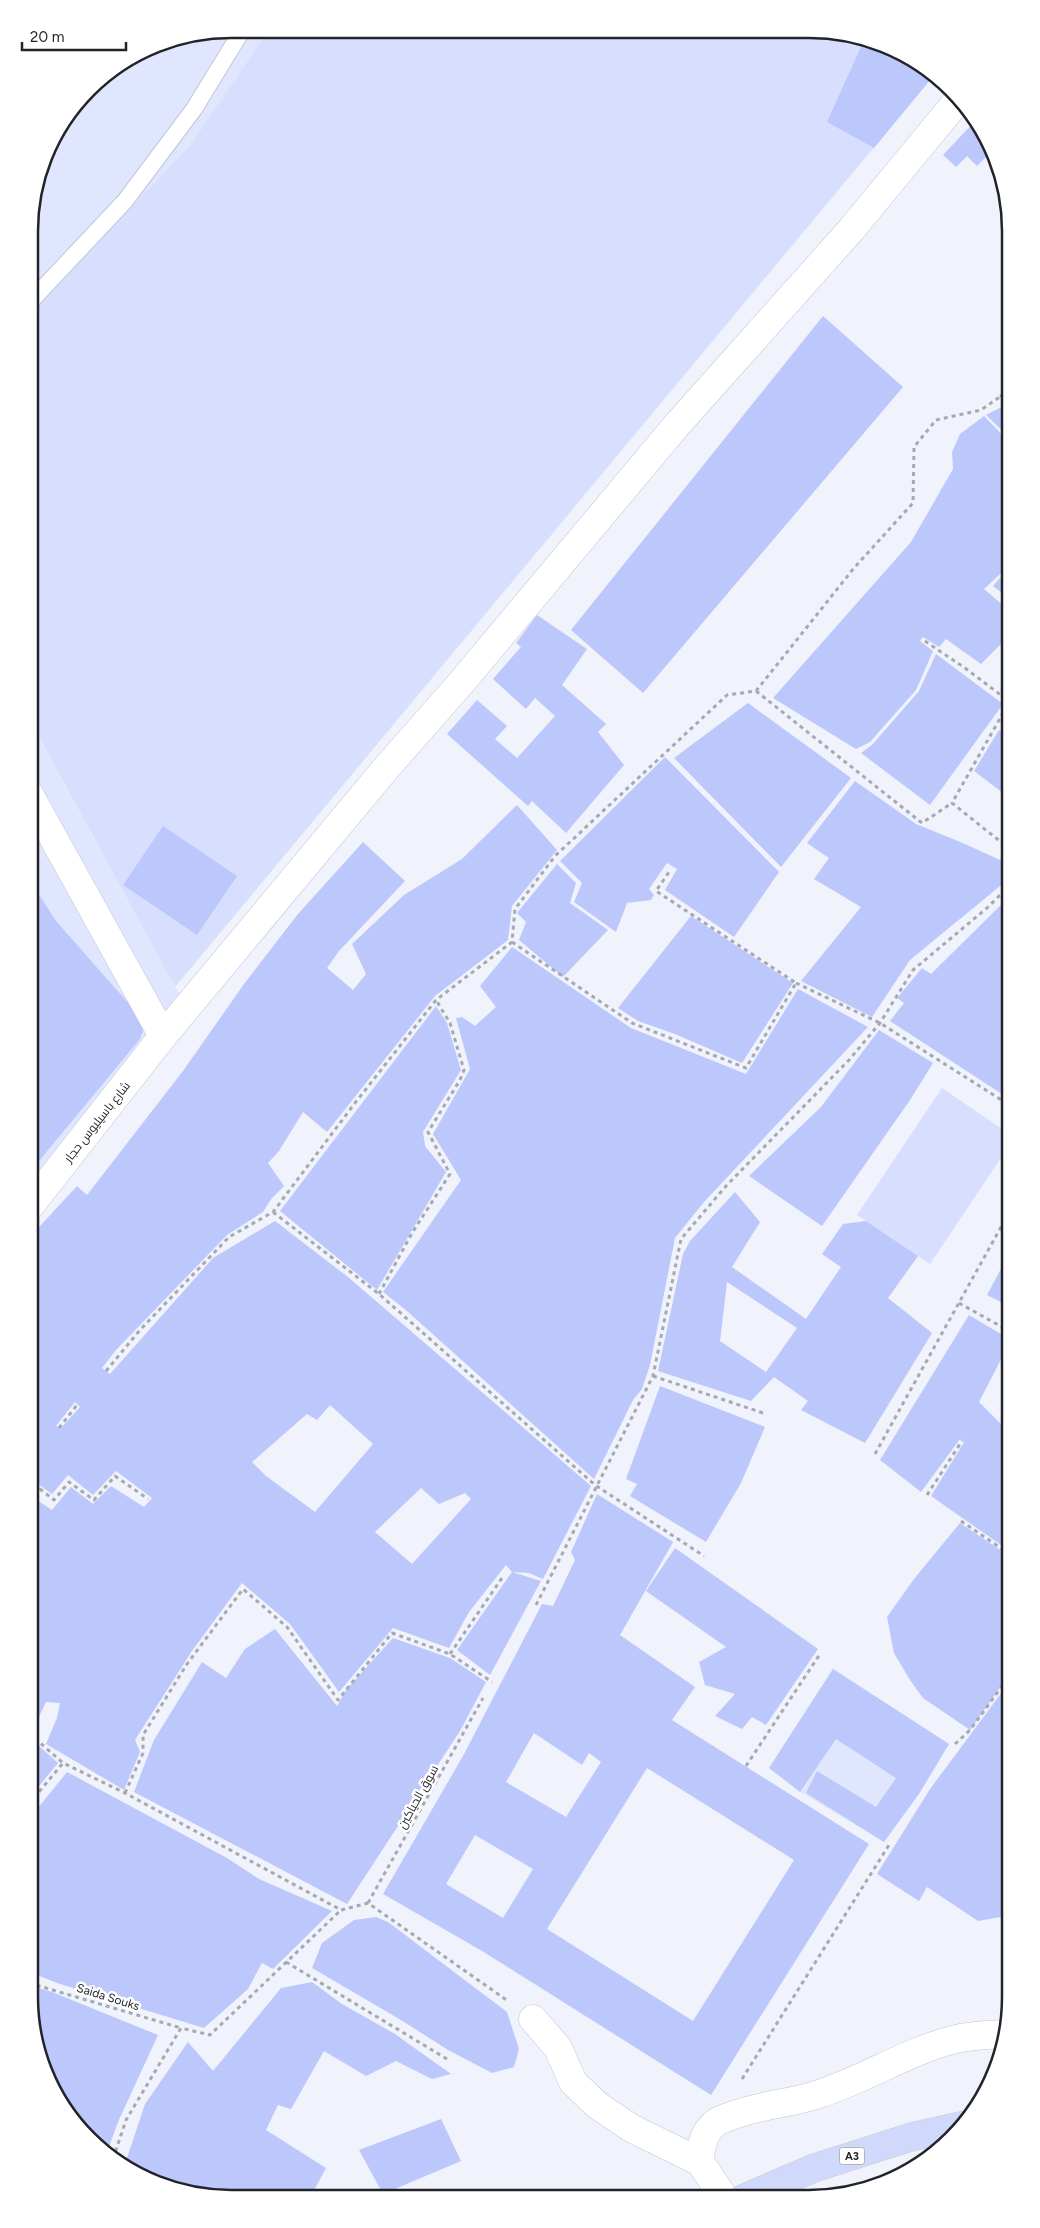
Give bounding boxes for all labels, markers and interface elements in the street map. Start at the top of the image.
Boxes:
scale bar [22,20,126,52]
text: 20 m [30,28,64,46]
street label: شارع باسيليوس حجار [60,1079,134,1167]
street label: سوق الحياكين [395,1763,441,1831]
street label: Saida Souks [75,1981,141,2013]
road number: A3 [840,2148,864,2164]

